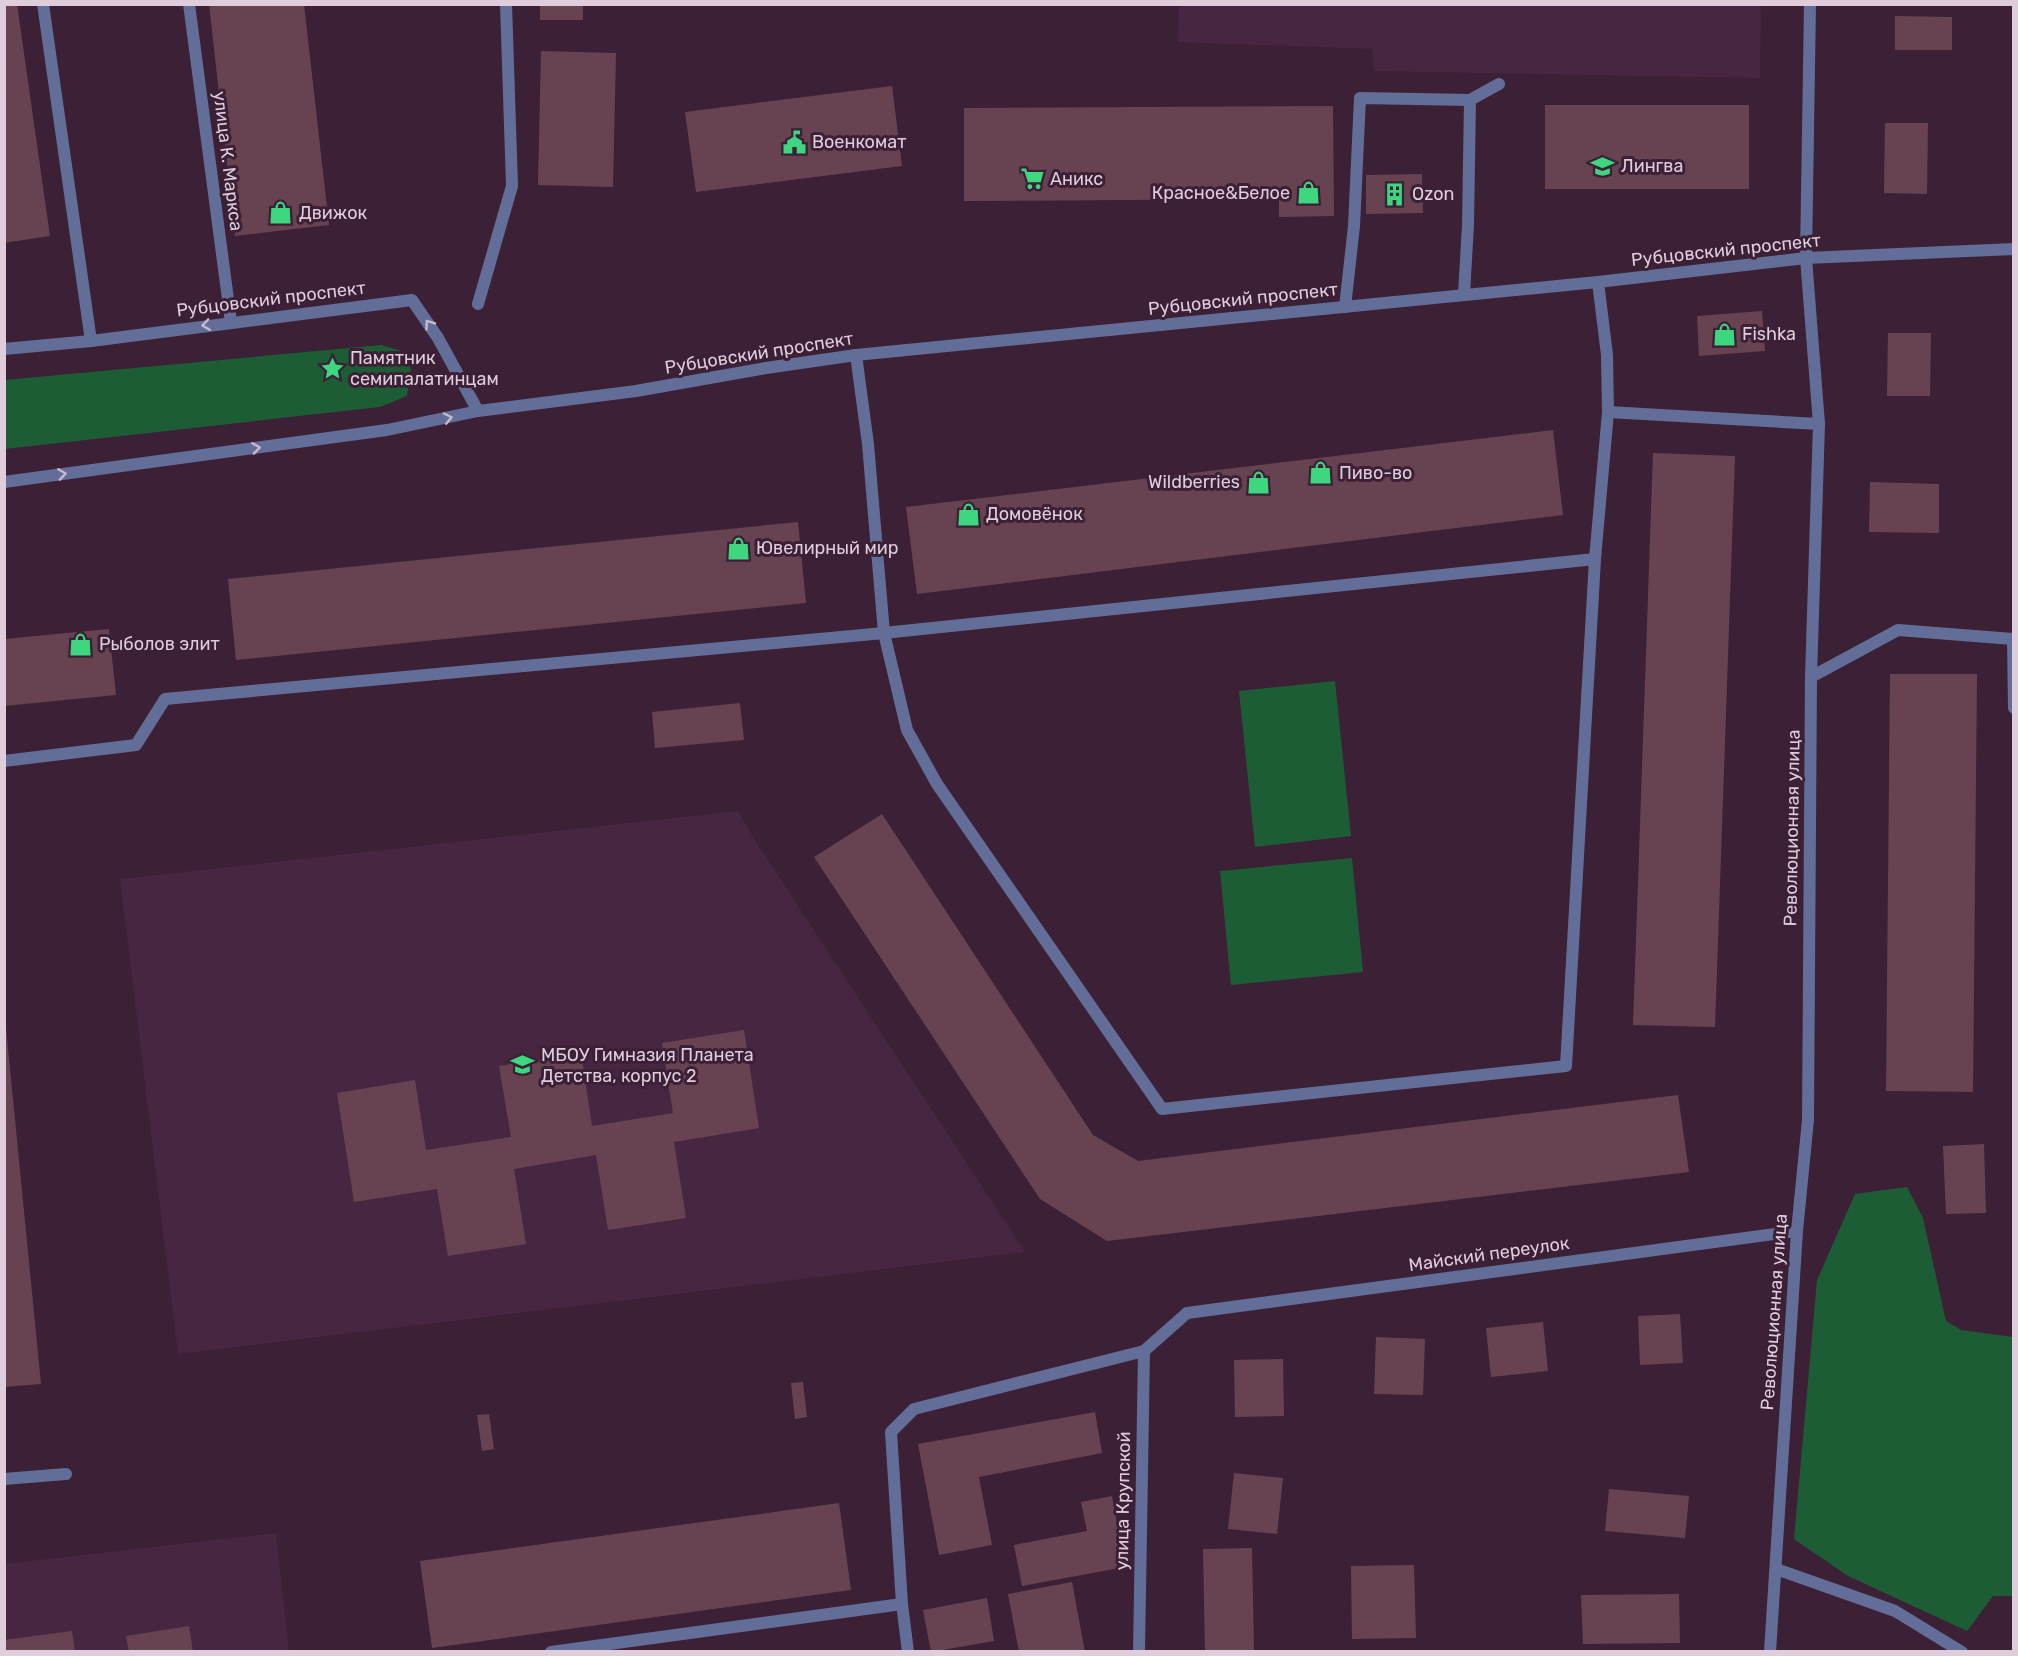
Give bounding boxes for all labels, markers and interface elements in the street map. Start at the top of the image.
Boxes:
street label: улица К. Маркса [209,90,247,232]
public building icon: Военкомат [781,129,807,155]
place label: Военкомат [812,131,906,153]
school or university icon: Лингва [1590,153,1616,179]
place label: Лингва [1621,155,1683,177]
supermarket icon: Аникс [1019,166,1045,192]
place label: Аникс [1050,168,1103,190]
shop icon: Красное&Белое [1295,180,1321,206]
building icon: Ozon [1381,181,1407,207]
place label: Красное&Белое [1152,182,1290,204]
place label: Ozon [1412,183,1454,205]
shop icon: Движок [268,200,294,226]
place label: Движок [299,202,368,224]
street label: Рубцовский проспект [1630,229,1822,271]
street label: Рубцовский проспект [175,276,367,322]
street label: Рубцовский проспект [1147,278,1339,320]
one-way arrow [202,319,211,331]
one-way arrow [425,320,436,331]
shop icon: Fishka [1711,321,1737,347]
place label: Fishka [1742,323,1796,345]
street label: Рубцовский проспект [663,327,855,379]
place label: Памятник семипалатинцам [350,347,499,390]
place icon: Памятник семипалатинцам [319,355,345,381]
one-way arrow [443,412,453,425]
one-way arrow [251,442,260,455]
shop icon: Пиво-во [1308,460,1334,486]
place label: Пиво-во [1339,462,1412,484]
one-way arrow [58,469,67,481]
shop icon: Wildberries [1245,469,1271,495]
place label: Wildberries [1148,471,1240,493]
shop icon: Домовёнок [955,501,981,527]
place label: Домовёнок [986,503,1083,525]
shop icon: Ювелирный мир [725,535,751,561]
place label: Ювелирный мир [756,537,898,559]
shop icon: Рыболов элит [68,631,94,657]
place label: Рыболов элит [99,633,220,655]
street label: Революционная улица [1779,729,1805,927]
place label: МБОУ Гимназия Планета Детства, корпус 2 [541,1044,754,1087]
school or university icon: МБОУ Гимназия Планета Детства, корпус 2 [510,1052,536,1078]
street label: Революционная улица [1756,1213,1792,1411]
street label: Майский переулок [1407,1232,1571,1276]
street label: улица Крупской [1111,1431,1135,1571]

